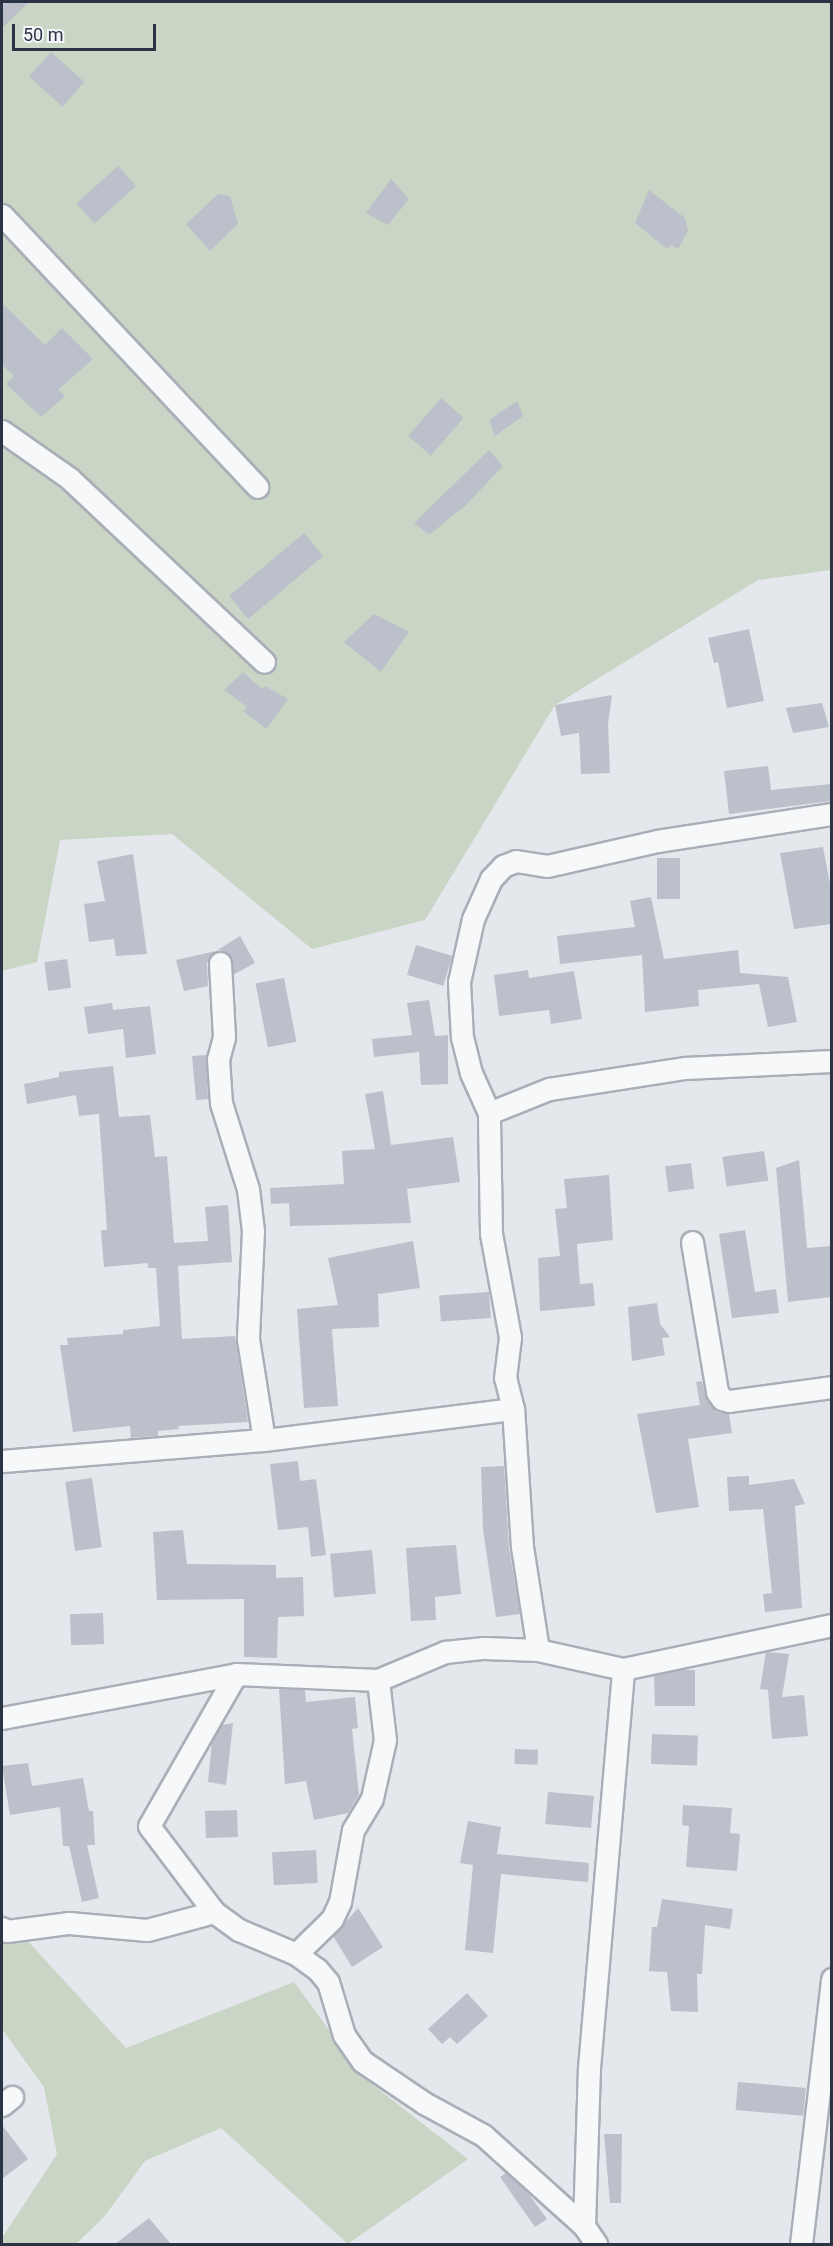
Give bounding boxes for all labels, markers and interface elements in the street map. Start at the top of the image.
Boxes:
scale bar [15,12,159,50]
text: 50 m [23,24,63,45]

